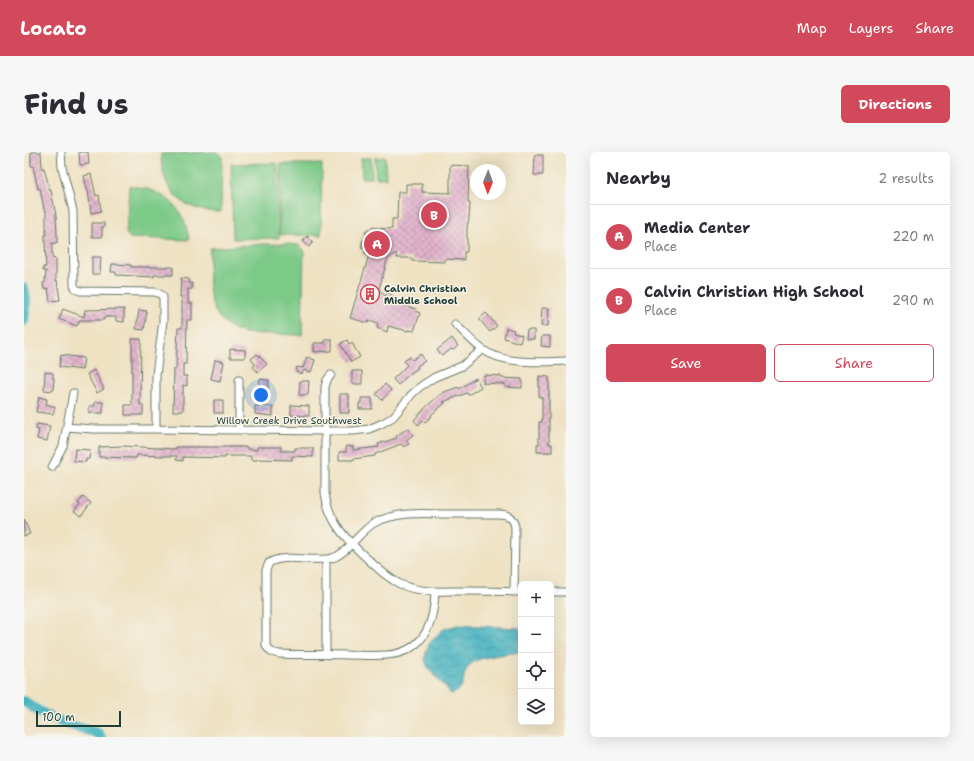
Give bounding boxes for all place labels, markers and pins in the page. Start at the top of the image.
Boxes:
pin: B [421,200,447,230]
pin: A [364,229,390,259]
place label: Calvin Christian Middle School [384,282,467,307]
building icon: Calvin Christian Middle School [359,283,381,305]

